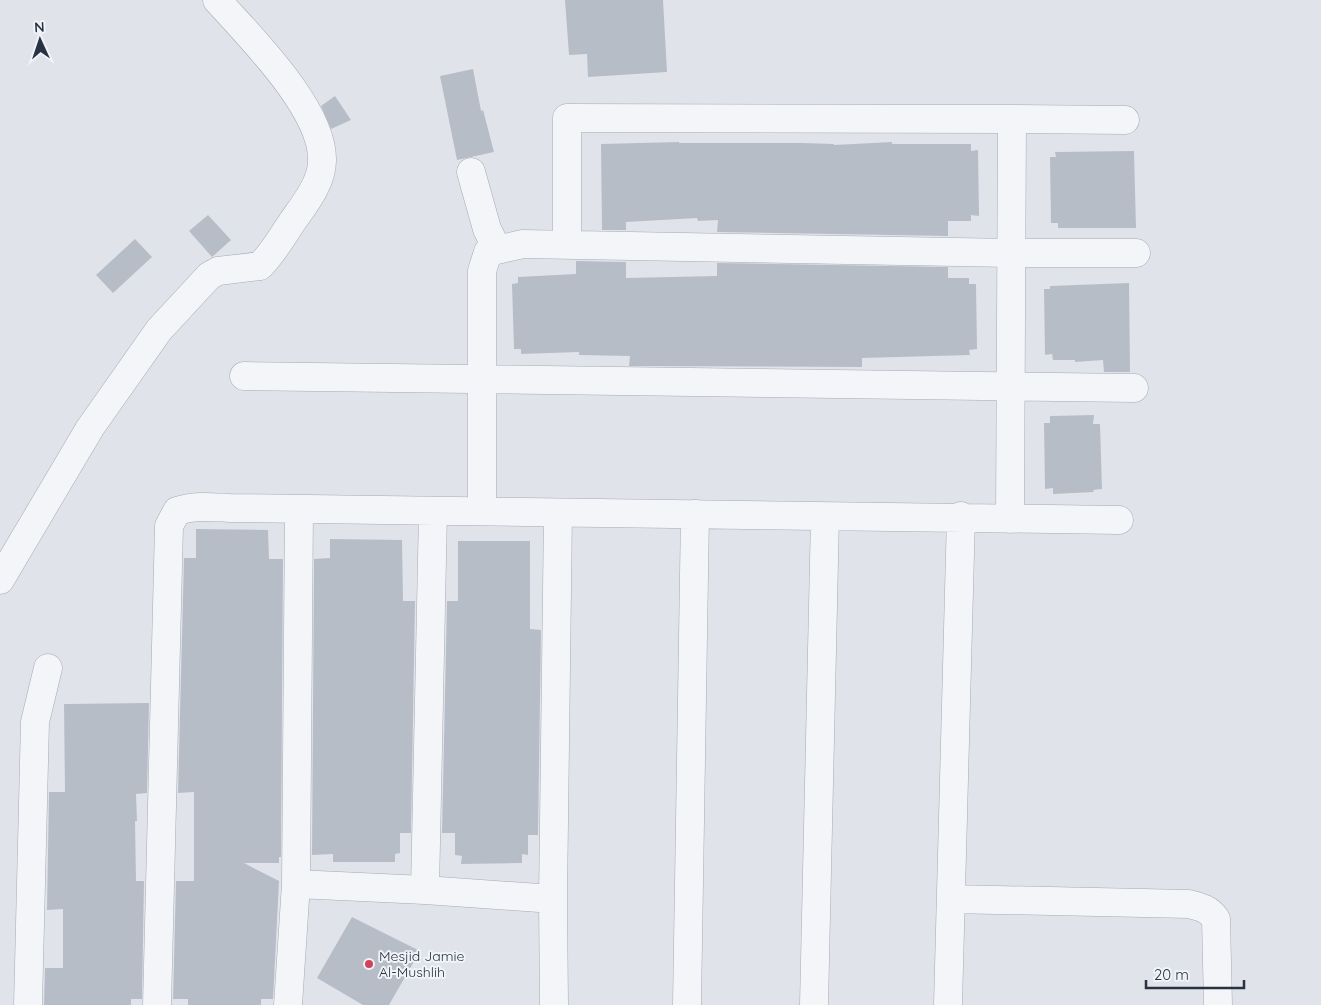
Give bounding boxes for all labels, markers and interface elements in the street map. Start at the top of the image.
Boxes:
north arrow [15,15,65,65]
text: N [34,18,45,36]
place label: Mesjid Jamie Al-Mushlih [379,947,464,981]
marker: Mesjid Jamie Al-Mushlih [363,958,375,970]
scale bar [1146,958,1244,990]
text: 20 m [1154,965,1189,984]

